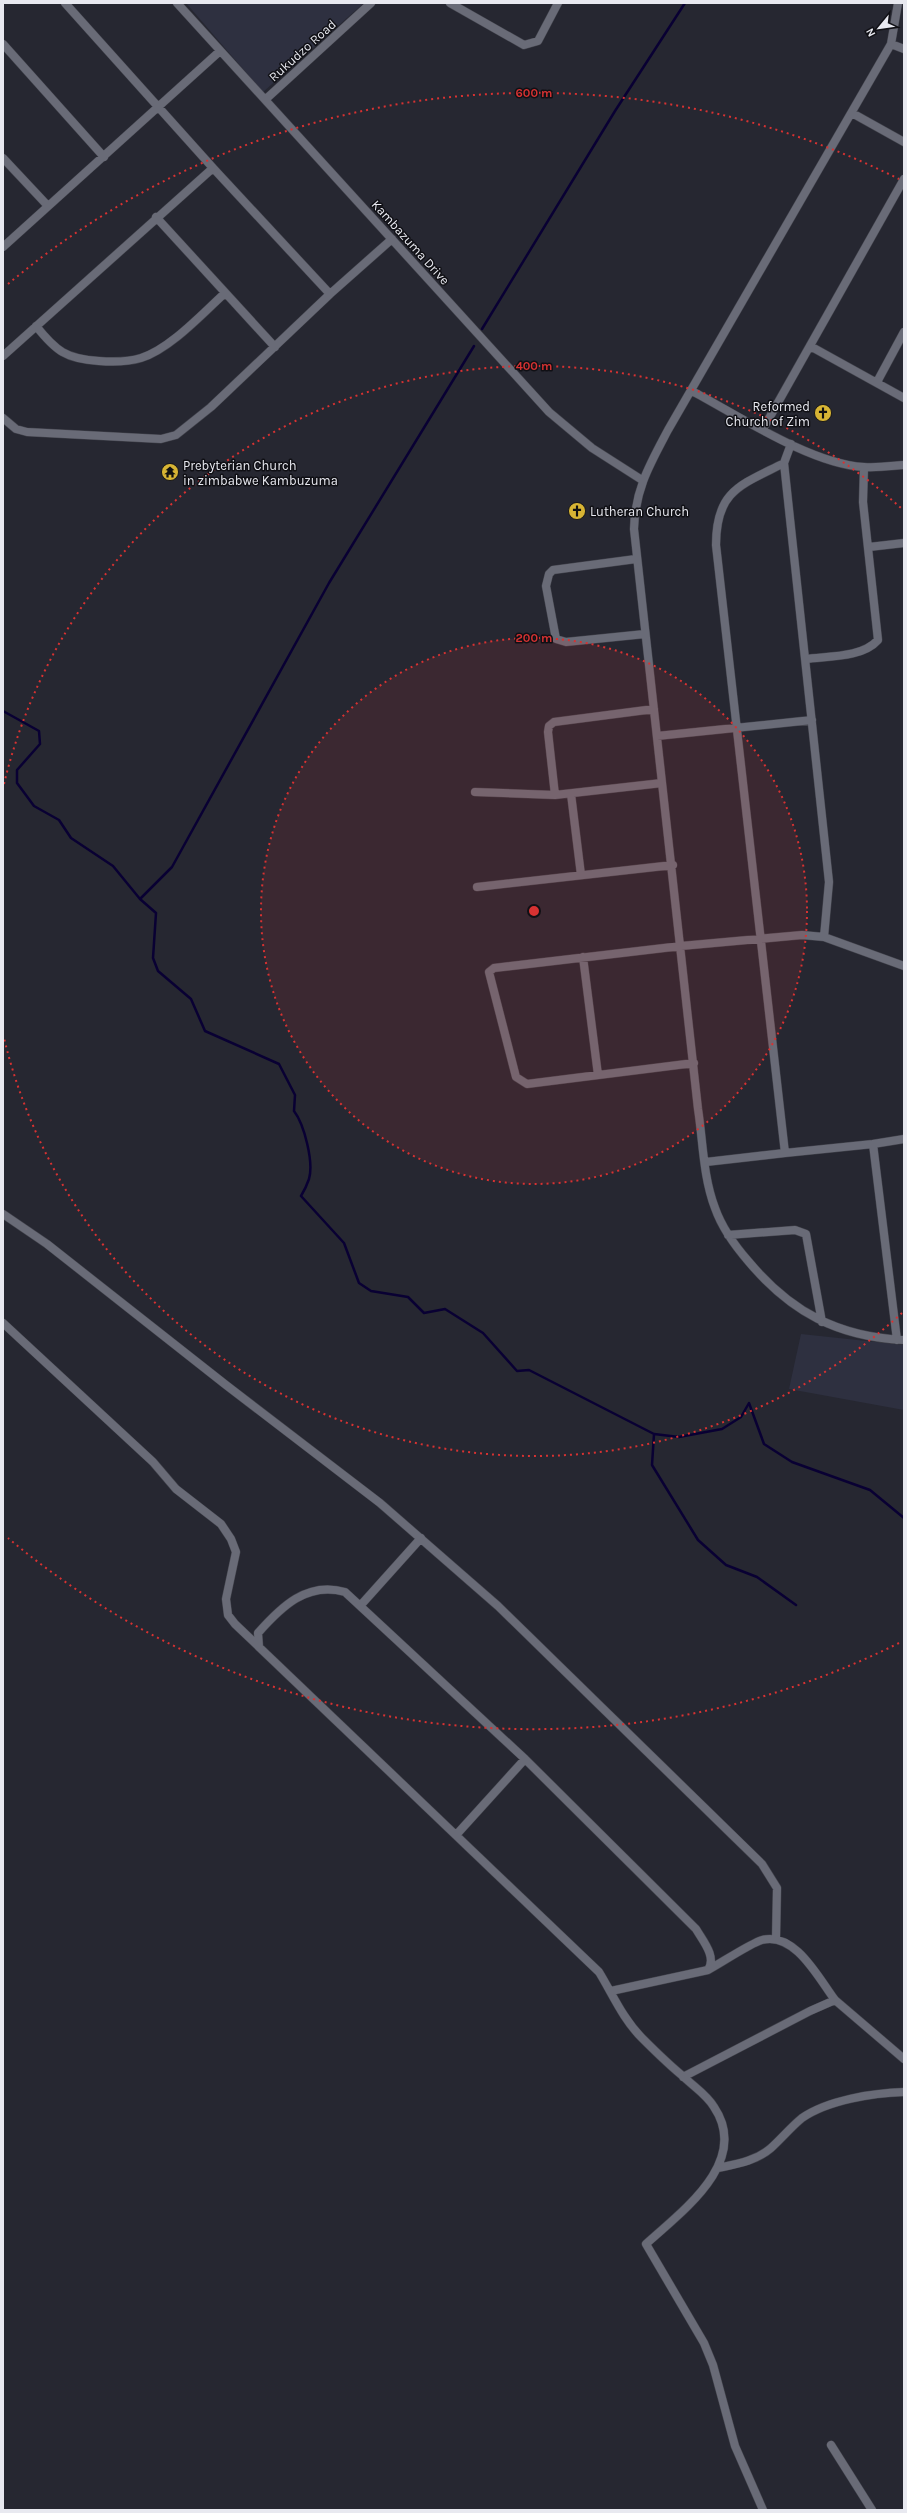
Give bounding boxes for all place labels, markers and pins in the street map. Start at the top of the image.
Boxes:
place label: Reformed Church of Zim [726,399,810,429]
church icon: Reformed Church of Zim [813,403,833,423]
place label: Prebyterian Church in zimbabwe Kambuzuma [183,458,338,488]
temple icon: Prebyterian Church in zimbabwe Kambuzuma [160,462,180,482]
church icon: Lutheran Church [567,501,587,521]
place label: Lutheran Church [590,504,689,519]
centre of rings [527,904,541,918]

